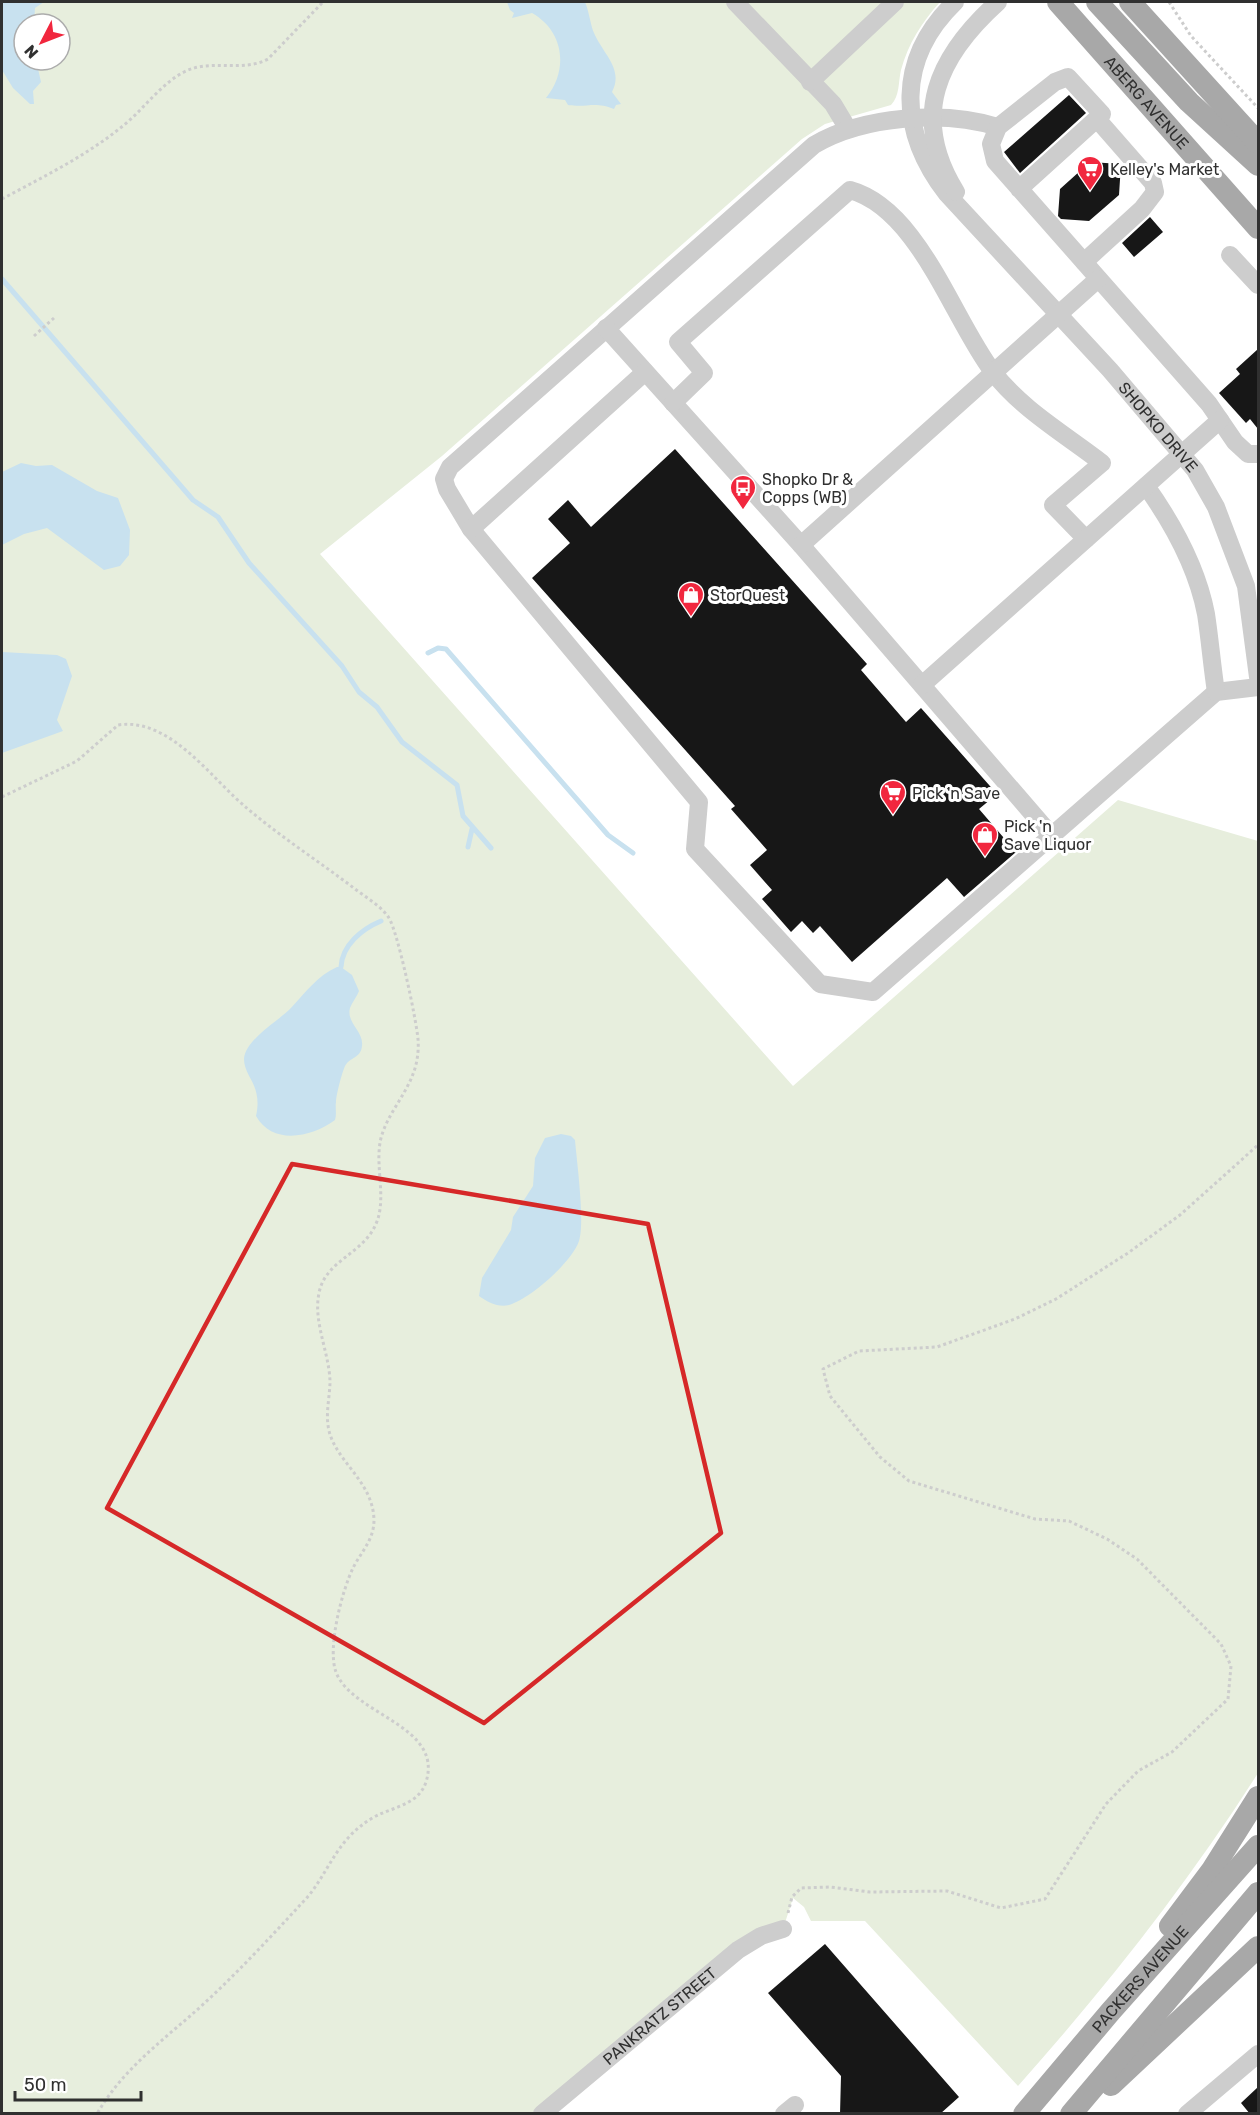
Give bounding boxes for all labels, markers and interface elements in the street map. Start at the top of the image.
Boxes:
north arrow [12,12,72,72]
text: N [20,41,42,62]
street label: ABERG AVENUE [1100,52,1193,153]
supermarket icon: Kelley's Market [1075,154,1105,192]
place label: Kelley's Market [1110,160,1219,179]
street label: SHOPKO DRIVE [1114,378,1202,476]
place label: Shopko Dr & Copps (WB) [762,470,853,507]
bus stop icon: Shopko Dr & Copps (WB) [728,473,758,511]
shop icon: StorQuest [676,580,706,618]
place label: StorQuest [710,586,785,605]
supermarket icon: Pick 'n Save [878,778,908,816]
place label: Pick 'n Save [912,784,1000,803]
place label: Pick 'n Save Liquor [1004,817,1091,854]
shop icon: Pick 'n Save Liquor [970,820,1000,858]
street label: PACKERS AVENUE [1088,1922,1193,2037]
street label: PANKRATZ STREET [599,1963,720,2069]
scale bar [15,2064,141,2102]
text: 50 m [24,2074,67,2096]

